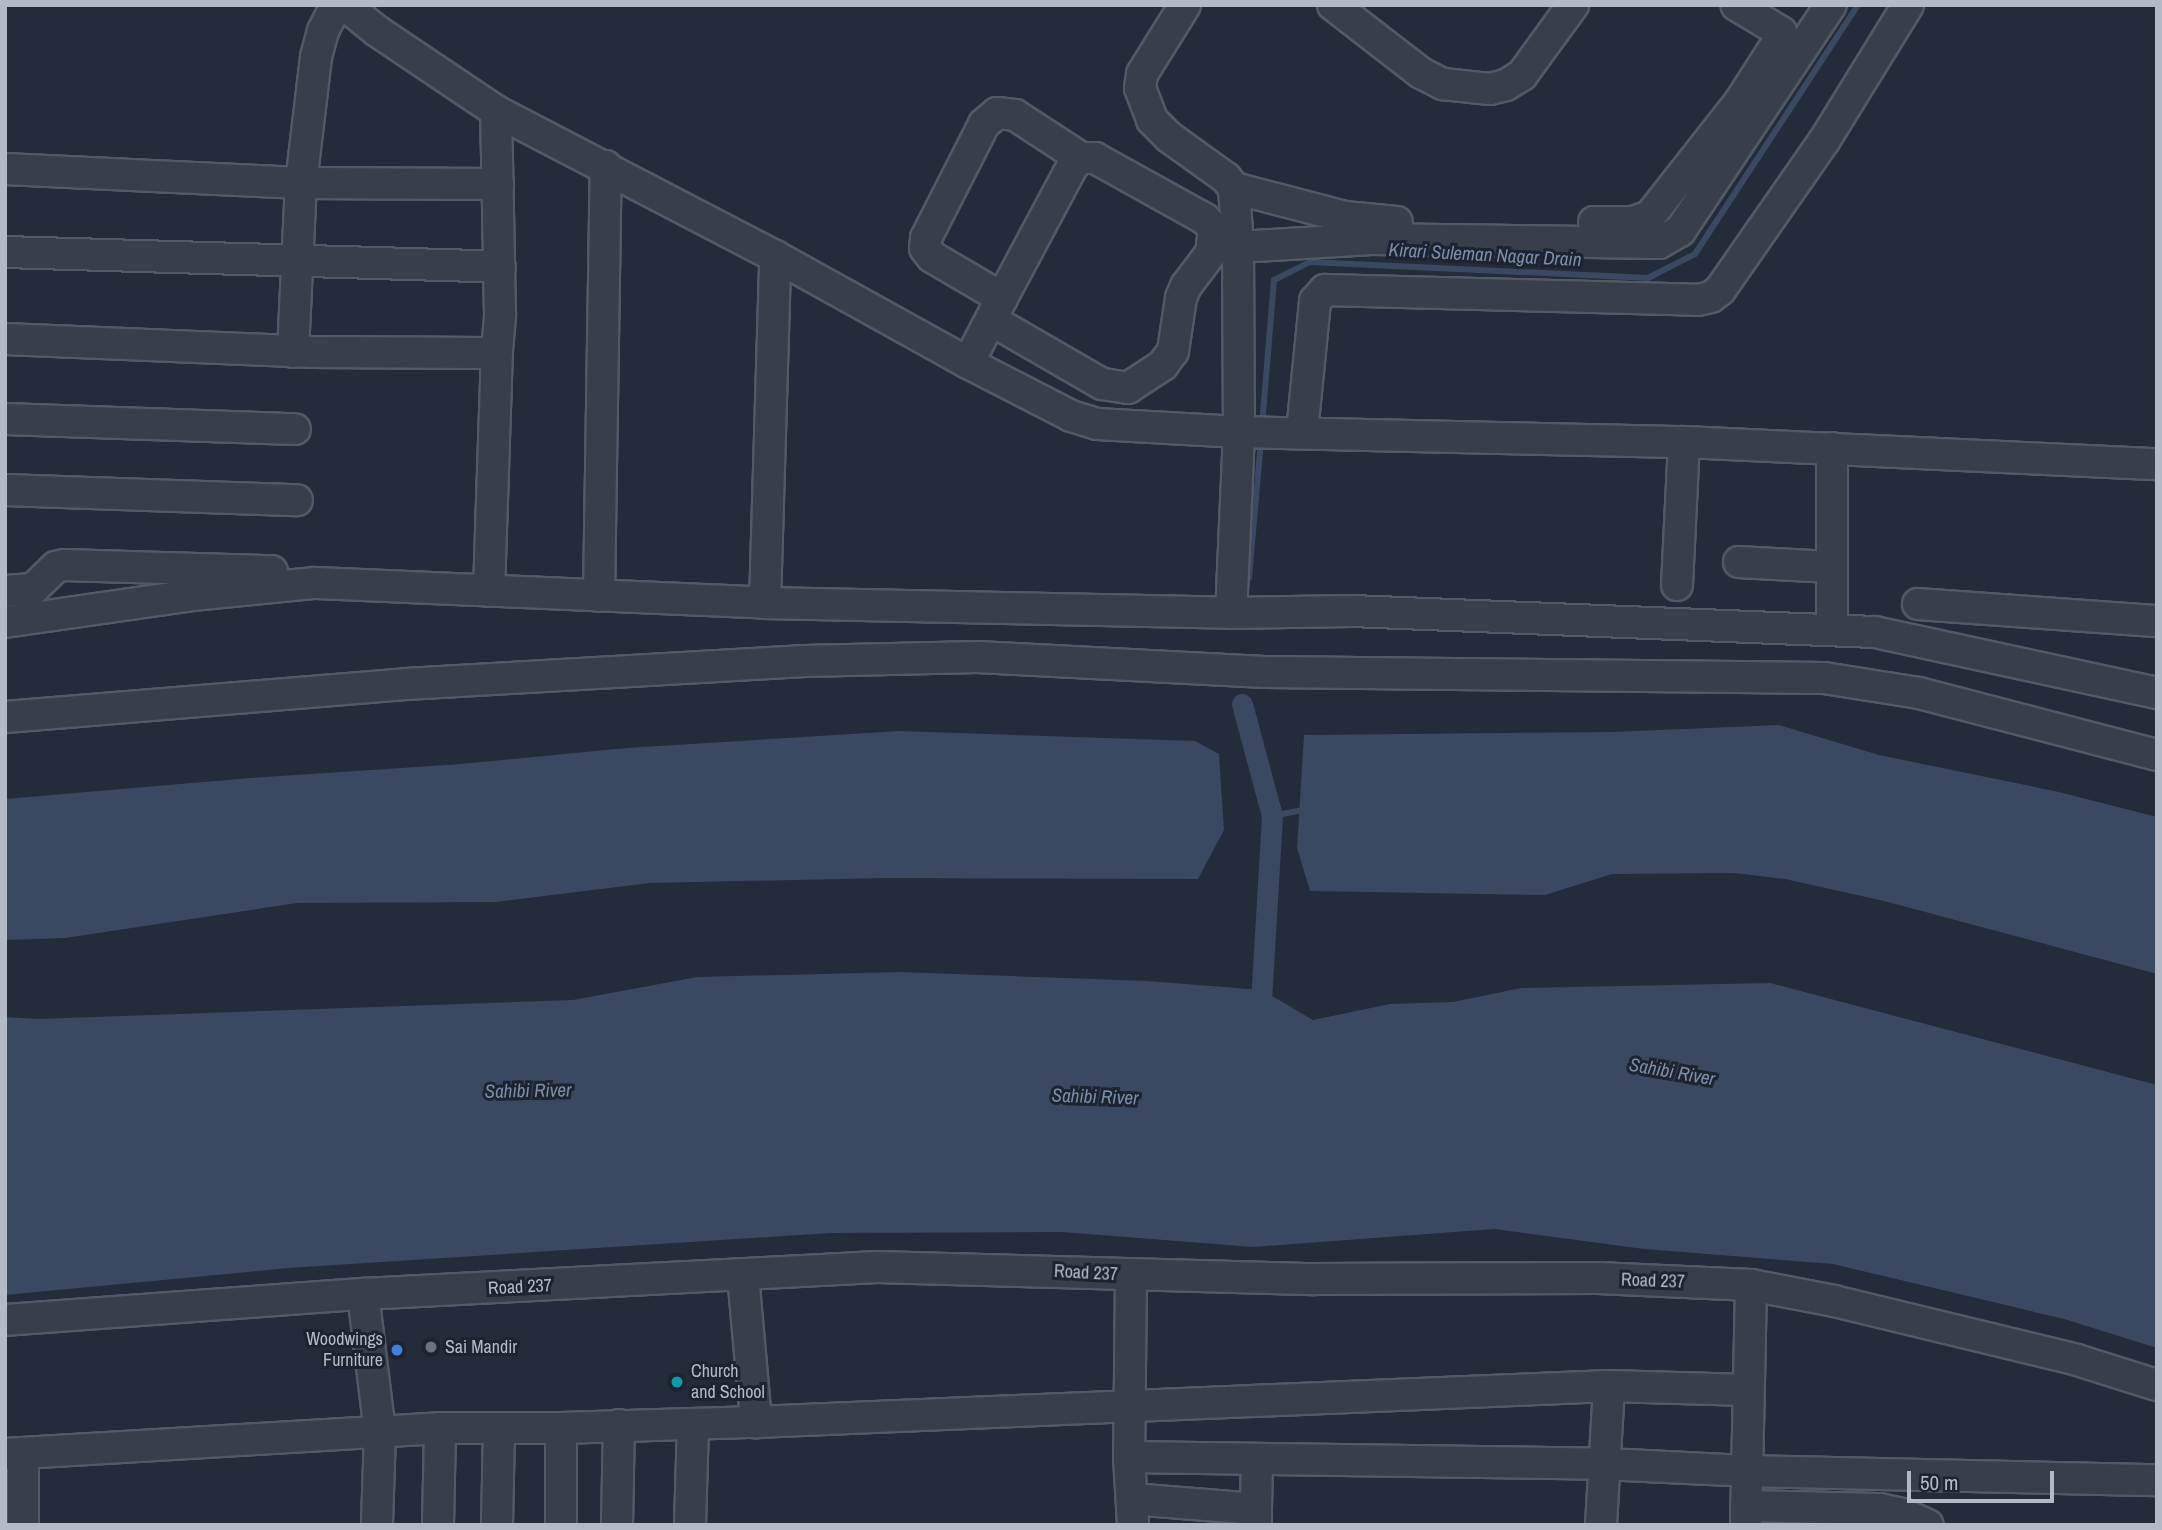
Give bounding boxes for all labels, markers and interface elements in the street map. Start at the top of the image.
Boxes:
water label: Kirari Suleman Nagar Drain [1388,239,1582,271]
water label: Sahibi River [1627,1053,1717,1091]
water label: Sahibi River [485,1079,571,1103]
water label: Sahibi River [1051,1084,1139,1110]
street label: Road 237 [1053,1261,1119,1285]
street label: Road 237 [1621,1269,1685,1293]
street label: Road 237 [487,1275,553,1299]
place label: Woodwings Furniture [306,1329,383,1372]
place label: Sai Mandir [445,1336,517,1358]
marker: Sai Mandir [423,1339,439,1355]
marker: Woodwings Furniture [389,1342,405,1358]
place label: Church and School [691,1361,765,1404]
marker: Church and School [669,1374,685,1390]
scale bar [1910,1456,2057,1500]
text: 50 m [1920,1468,1958,1497]

